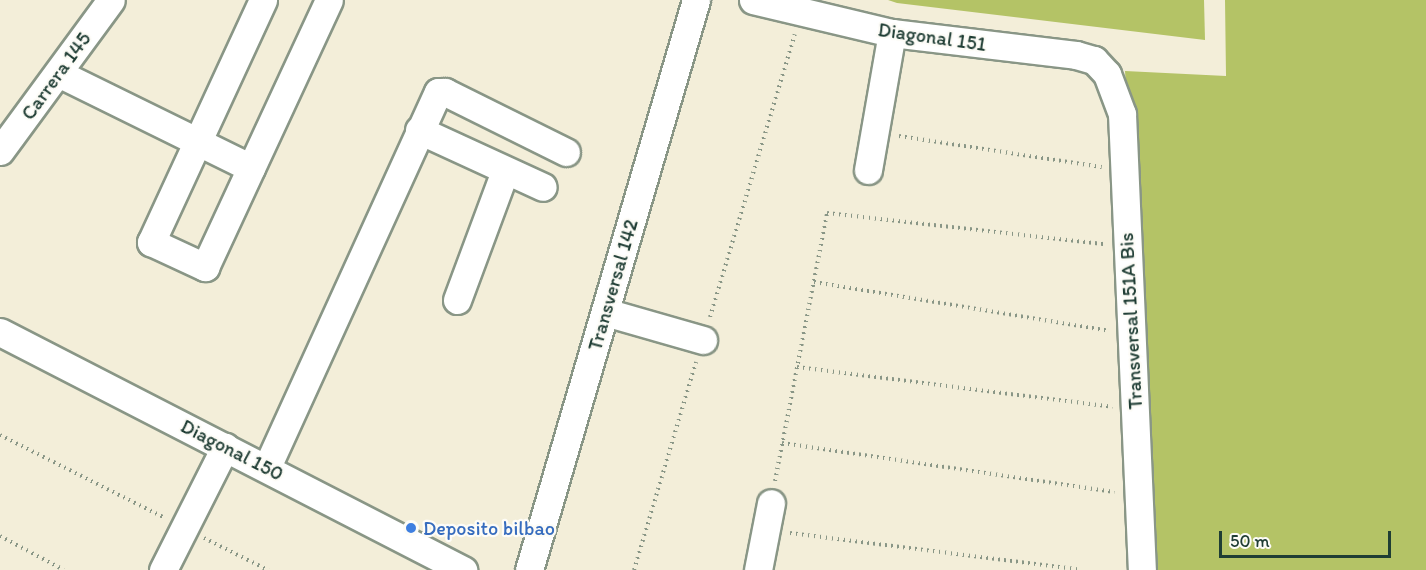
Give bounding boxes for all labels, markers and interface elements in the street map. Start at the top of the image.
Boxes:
street label: Diagonal 151 [876,18,988,56]
street label: Carrera 145 [16,27,96,125]
street label: Transversal 142 [583,217,643,353]
street label: Transversal 151A Bis [1114,232,1148,410]
street label: Diagonal 150 [177,414,287,486]
place label: Deposito bilbao [423,516,554,540]
scale bar [1222,519,1394,557]
marker: Deposito bilbao [404,521,418,535]
text: 50 m [1230,530,1270,552]

